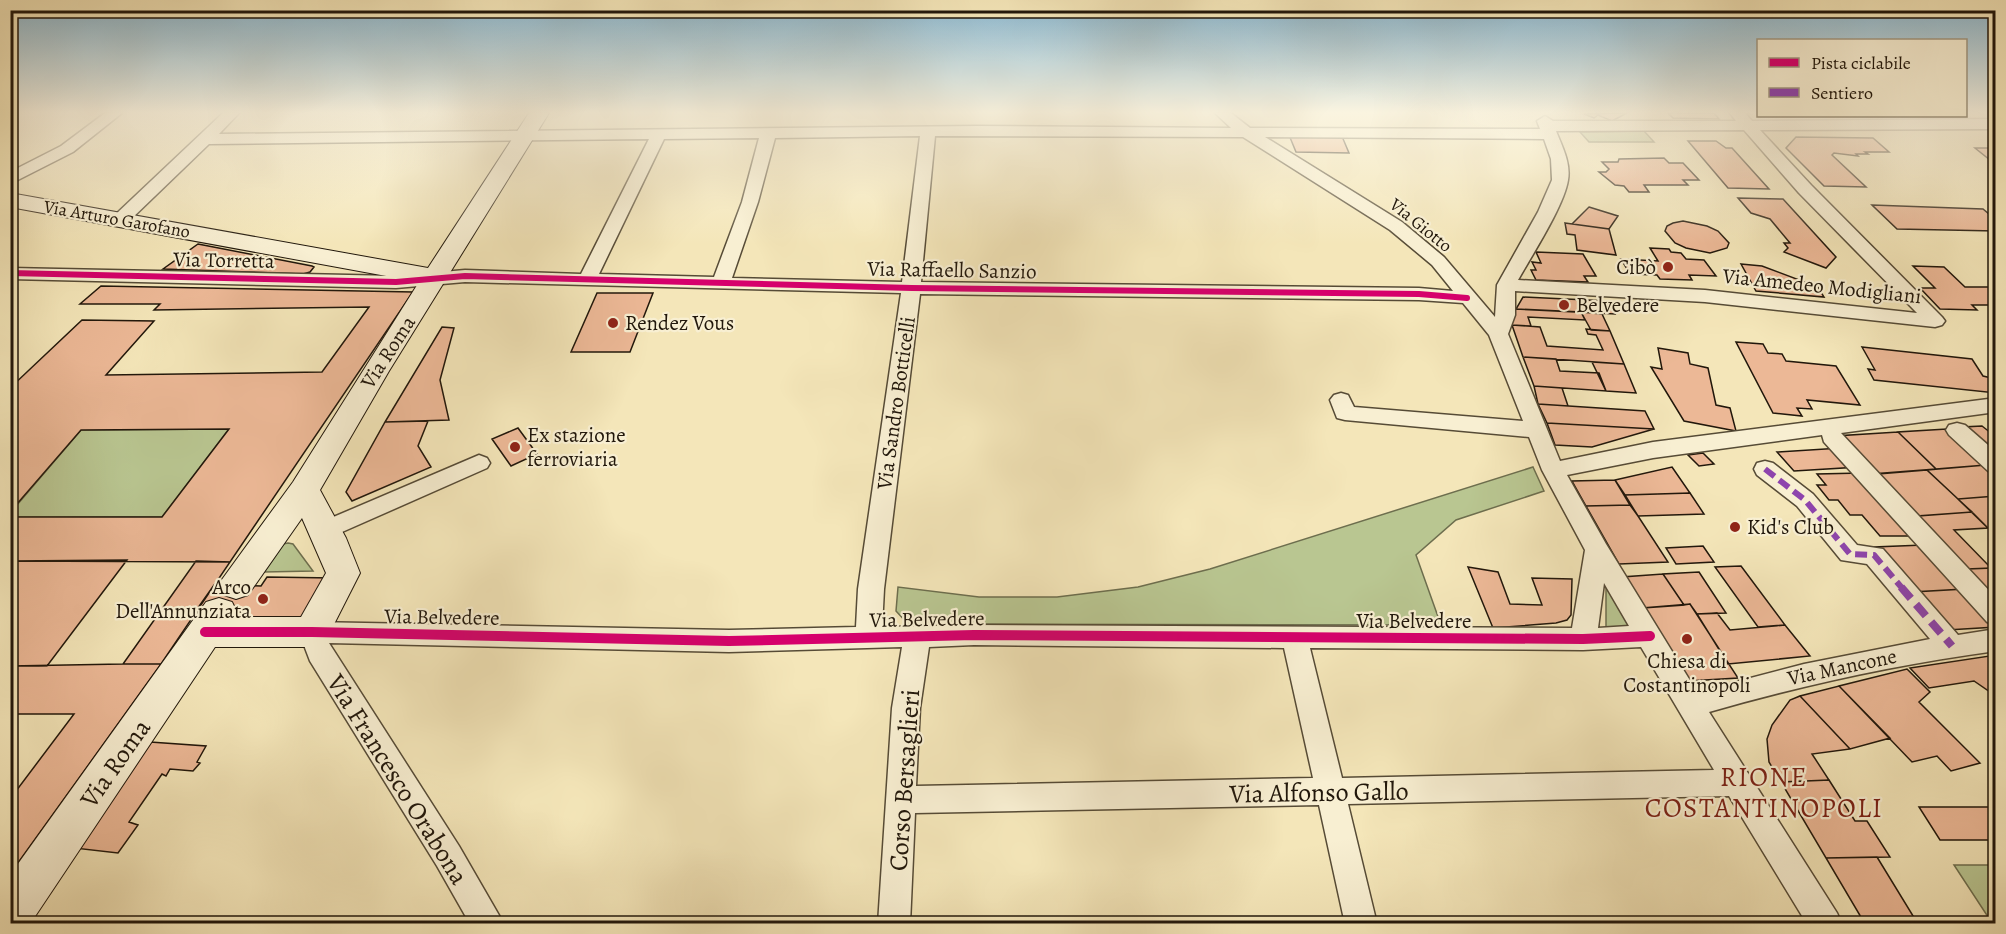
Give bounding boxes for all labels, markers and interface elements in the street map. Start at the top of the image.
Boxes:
legend [1757,39,1967,117]
text: Pista ciclabile [1811,51,1911,75]
text: Sentiero [1811,81,1873,105]
street label: Via Giotto [1384,192,1457,258]
street label: Via Arturo Garofano [41,194,192,244]
street label: Via Torretta [172,245,275,275]
place label: Cibò [1616,253,1656,281]
street label: Via Raffaello Sanzio [866,255,1037,285]
marker: Cibò [1661,260,1675,274]
street label: Via Amedeo Modigliani [1720,262,1923,310]
place label: Belvedere [1576,291,1659,319]
marker: Belvedere [1557,298,1571,312]
place label: Rendez Vous [625,309,734,337]
street label: Via Roma [353,310,422,395]
street label: Via Sandro Botticelli [870,315,922,492]
marker: Rendez Vous [606,316,620,330]
place label: Ex stazione ferroviaria [527,421,626,473]
marker: Ex stazione ferroviaria [508,440,522,454]
place label: Kid's Club [1747,513,1834,541]
marker: Kid's Club [1728,520,1742,534]
place label: Arco Dell'Annunziata [115,573,251,625]
marker: Arco Dell'Annunziata [256,592,270,606]
street label: Via Belvedere [383,602,500,632]
street label: Via Belvedere [868,604,985,634]
street label: Via Belvedere [1355,607,1472,635]
marker: Chiesa di Costantinopoli [1680,632,1694,646]
street label: Via Mancone [1784,642,1899,692]
place label: Chiesa di Costantinopoli [1623,647,1751,699]
street label: Via Francesco Orabona [318,667,477,891]
street label: Corso Bersaglieri [881,688,928,872]
street label: Via Roma [71,712,159,816]
district label: RIONE COSTANTINOPOLI [1645,759,1883,826]
street label: Via Alfonso Gallo [1228,773,1409,812]

